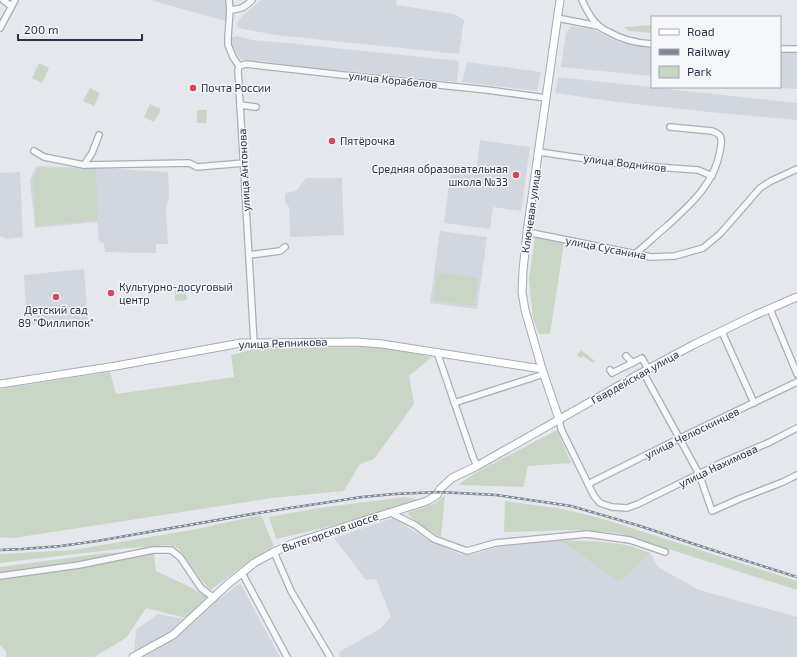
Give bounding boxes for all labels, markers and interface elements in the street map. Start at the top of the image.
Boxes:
scale bar [18,16,142,42]
legend [651,16,781,88]
text: 200 m [24,22,58,36]
text: Road [687,24,715,38]
text: Railway [687,44,731,58]
text: Park [687,64,712,78]
street label: улица Корабелов [348,68,438,92]
place label: Почта России [201,81,271,94]
marker: Почта России [188,83,198,93]
street label: улица Антонова [235,128,253,212]
place label: Пятёрочка [340,134,395,147]
marker: Пятёрочка [327,136,337,146]
street label: улица Водников [583,151,667,175]
place label: Средняя образовательная школа №33 [372,162,508,188]
street label: Ключевая улица [518,168,544,254]
marker: Средняя образовательная школа №33 [511,170,521,180]
street label: улица Сусанина [564,233,648,263]
place label: Культурно-досуговый центр [119,280,233,306]
marker: Культурно-досуговый центр [106,288,116,298]
marker: Детский сад 89 "Филлипок" [51,292,61,302]
place label: Детский сад 89 "Филлипок" [18,303,94,329]
street label: улица Репникова [238,334,328,352]
street label: Гвардейская улица [589,347,681,407]
street label: улица Челюскинцев [642,404,742,462]
street label: улица Нахимова [676,442,760,490]
street label: Вытегорское шоссе [280,509,380,554]

